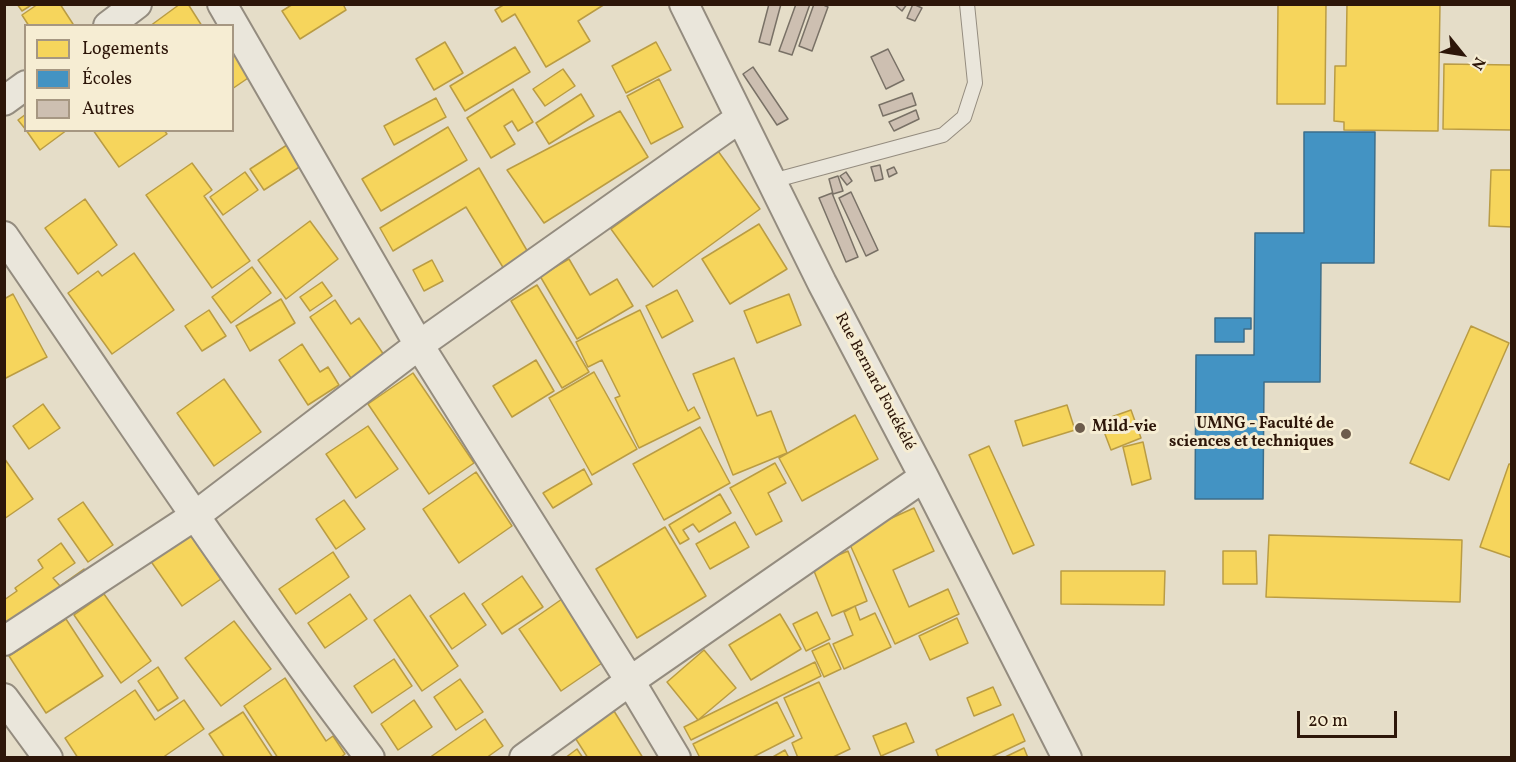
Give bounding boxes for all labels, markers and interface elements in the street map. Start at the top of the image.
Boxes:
legend [24,24,234,132]
north arrow [1432,24,1492,84]
text: Logements [82,37,169,62]
text: N [1465,52,1490,74]
text: Écoles [82,67,132,92]
text: Autres [82,97,135,122]
street label: Rue Bernard Fouékélé [830,310,918,454]
place label: UMNG - Faculté de sciences et techniques [1169,415,1334,453]
place label: Mild-vie [1092,418,1157,438]
marker: Mild-vie [1073,421,1087,435]
marker: UMNG - Faculté de sciences et techniques [1339,427,1353,441]
scale bar [1300,699,1400,737]
text: 20 m [1308,709,1348,734]

